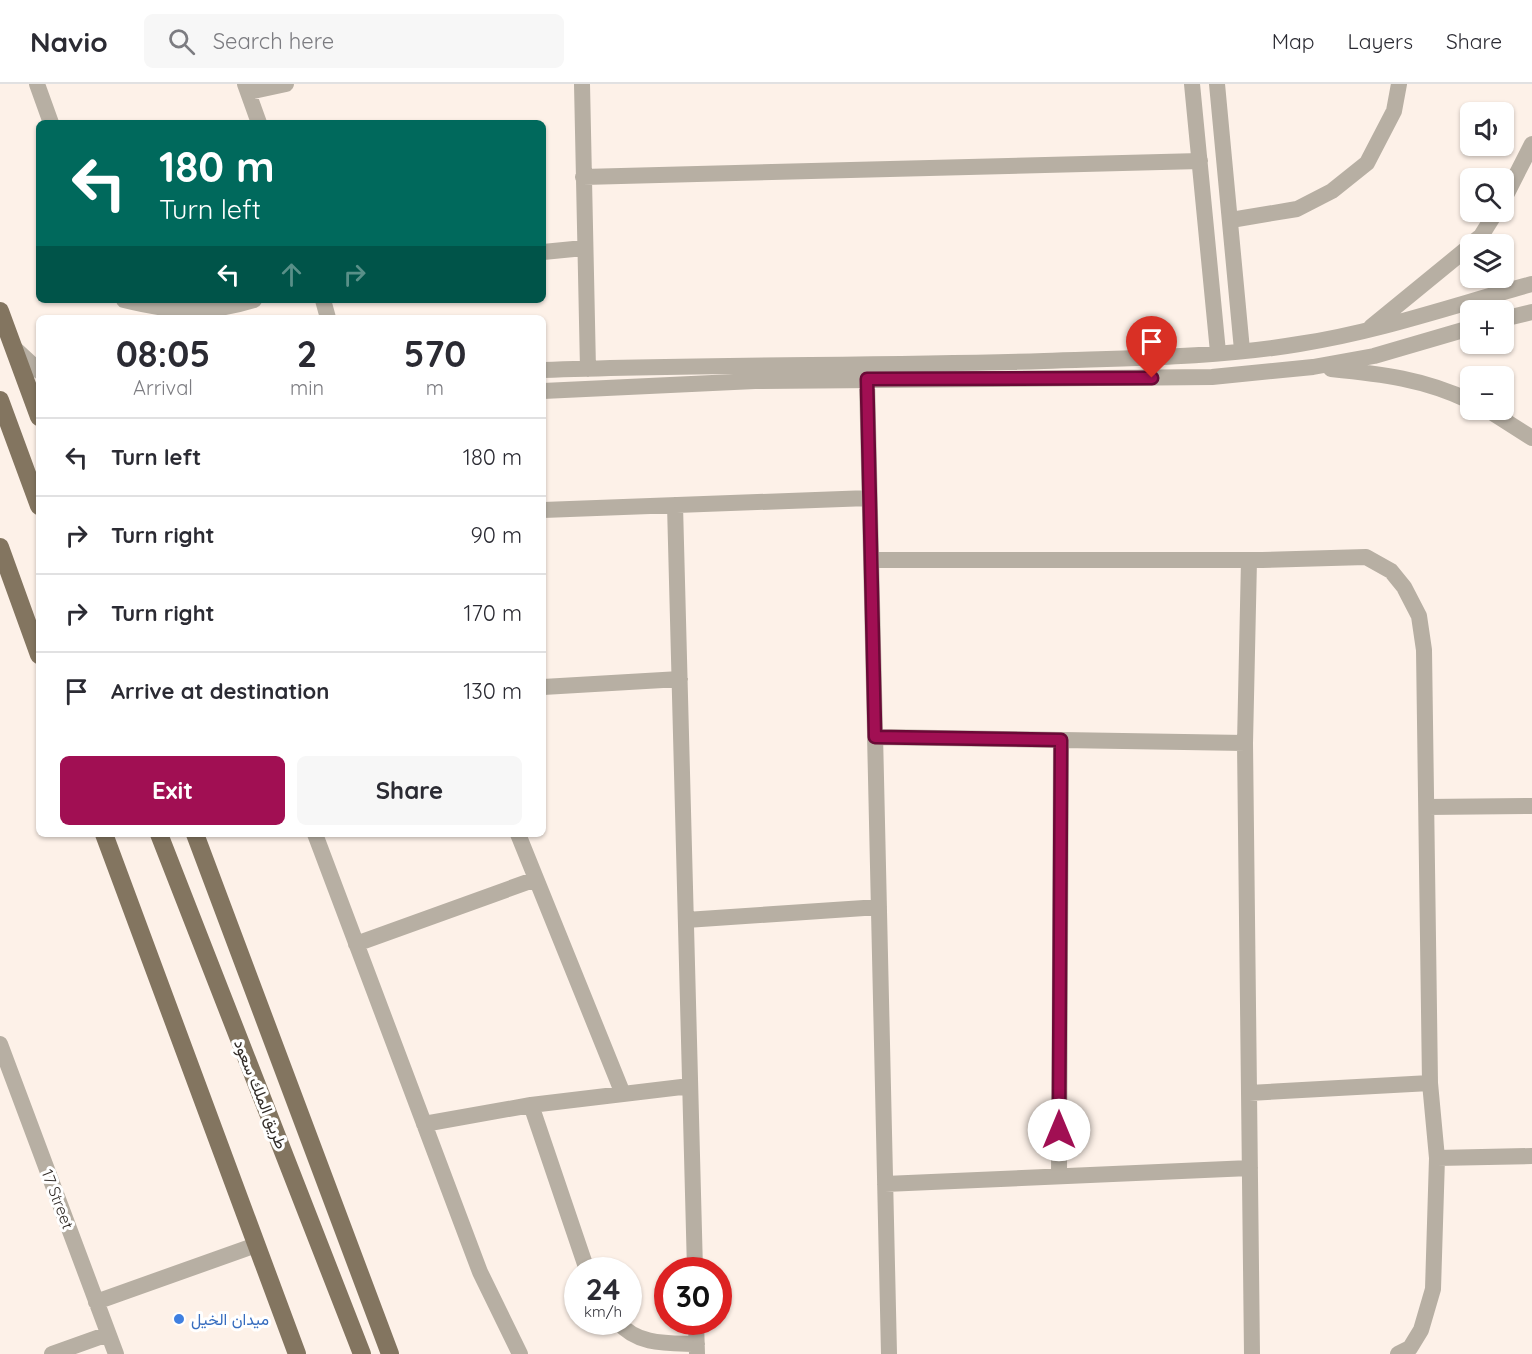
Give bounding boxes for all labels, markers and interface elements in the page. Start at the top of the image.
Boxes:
search box [144,14,564,68]
text: Navio [30,24,108,59]
icon: search [165,25,198,58]
text: Search here [213,27,334,55]
text: Map [1272,28,1315,54]
text: Layers [1348,28,1413,54]
text: Share [1446,28,1502,54]
map controls [1460,102,1514,420]
button: sound [1460,102,1514,156]
text: 180 m [159,140,275,193]
icon: left [60,144,138,222]
button: search [1460,168,1514,222]
text: Turn left [159,192,261,226]
button: layers [1460,234,1514,288]
icon: left [212,258,245,291]
icon: ahead [275,258,308,291]
icon: right [338,258,371,291]
button: + [1460,300,1514,354]
pin [1126,316,1177,378]
icon: arrive [1135,325,1168,358]
text: 08:05 [116,331,210,376]
text: 2 [297,331,317,376]
text: 570 [404,331,466,376]
button: − [1460,366,1514,420]
text: Arrival [133,375,193,400]
text: min [290,375,324,400]
text: m [426,375,444,400]
icon: left [60,441,93,474]
text: Turn left [111,443,201,471]
text: 180 m [463,443,522,471]
icon: right [60,519,93,552]
text: Turn right [111,521,215,549]
text: 90 m [471,521,522,549]
icon: right [60,597,93,630]
text: Turn right [111,599,215,627]
text: 170 m [463,599,522,627]
icon: arrive [60,675,93,708]
text: Arrive at destination [111,677,329,705]
text: 130 m [463,677,522,705]
button: Exit [60,756,285,825]
button: Share [297,756,522,825]
street label: طريق الملك سعود [229,1036,292,1152]
position arrow [1027,1098,1091,1162]
street label: 17 Street [38,1166,78,1232]
speed limit sign: 30 [654,1257,732,1335]
text: 24 [586,1270,620,1308]
text: km/h [584,1302,622,1321]
place label: ميدان الخيل [191,1309,269,1330]
marker: ميدان الخيل [172,1312,186,1326]

